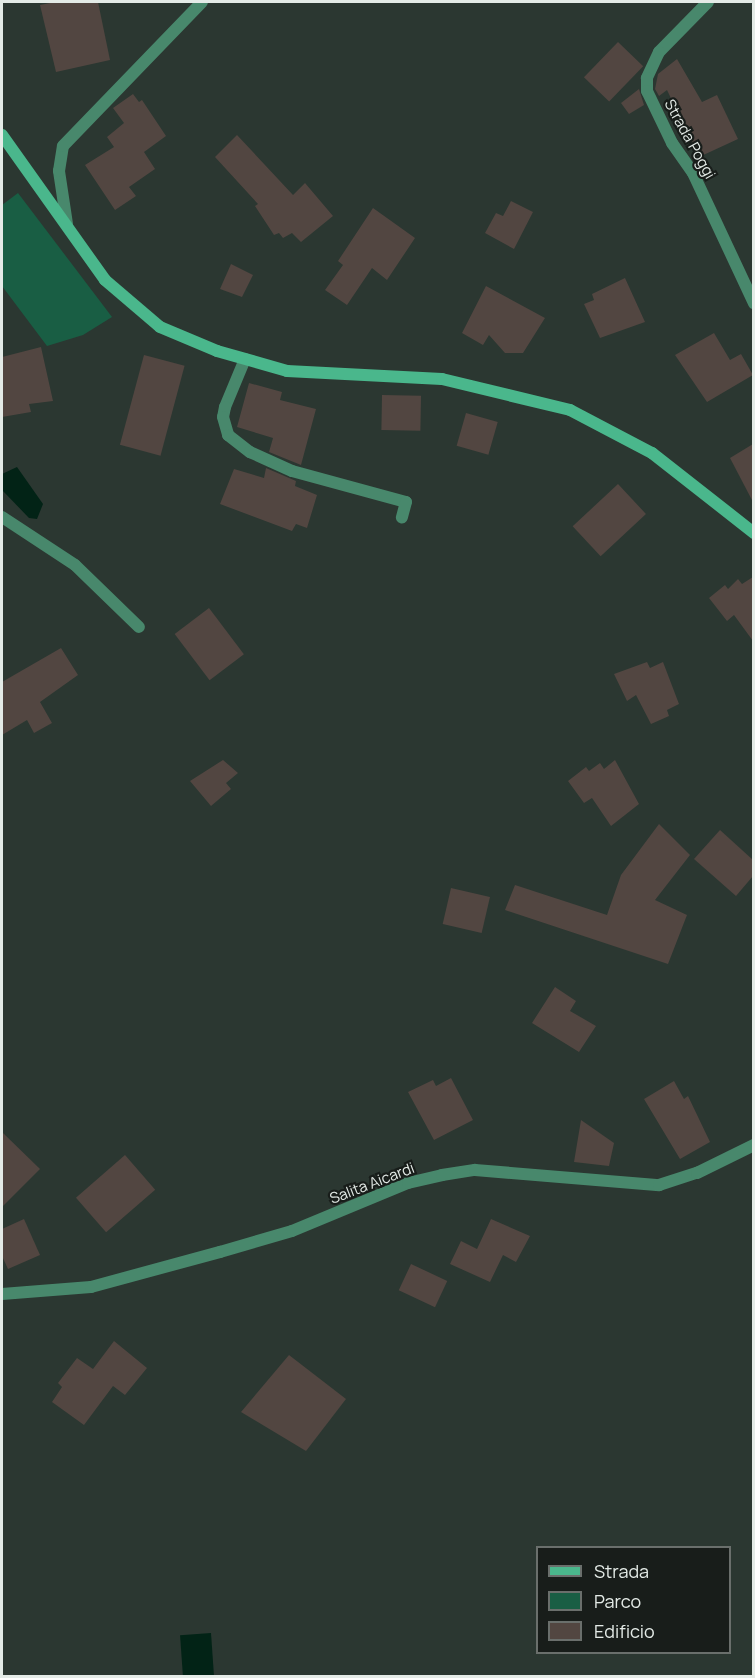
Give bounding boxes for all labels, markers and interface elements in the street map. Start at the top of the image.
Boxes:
street label: Strada Poggi [661,96,719,182]
street label: Salita Aicardi [327,1159,417,1207]
legend [536,1546,731,1654]
text: Strada [594,1559,649,1583]
text: Parco [594,1589,641,1613]
text: Edificio [594,1619,655,1643]

